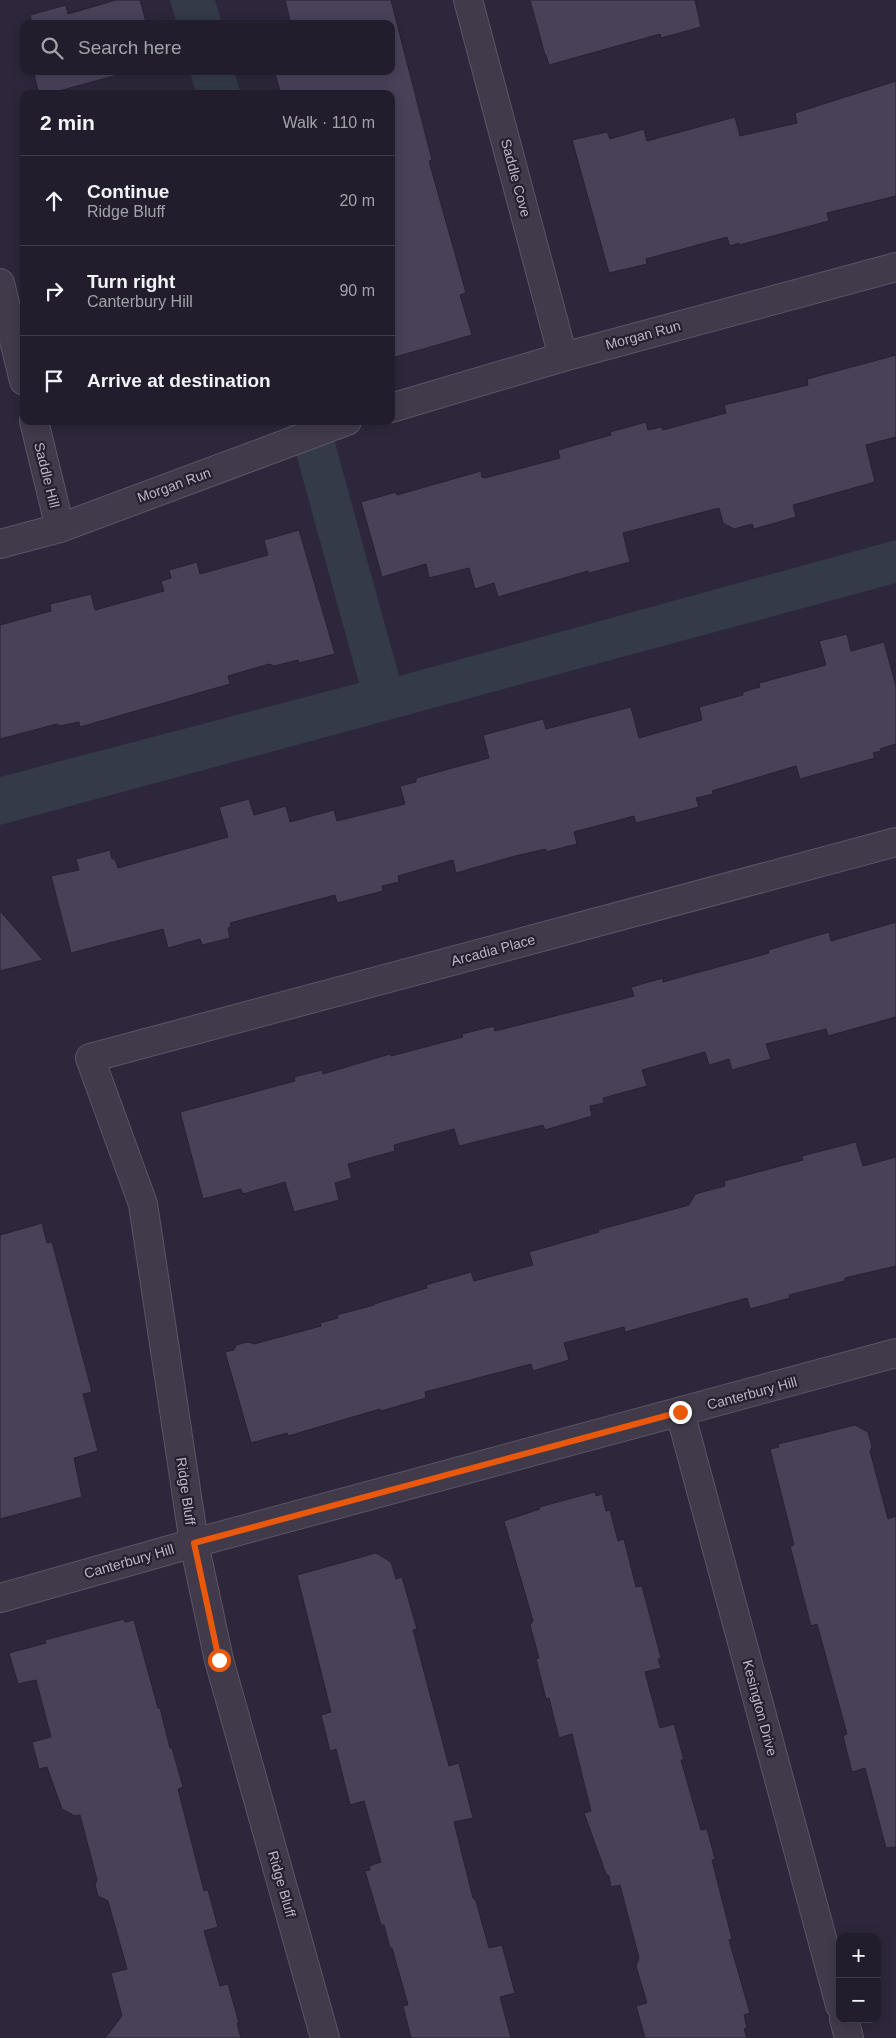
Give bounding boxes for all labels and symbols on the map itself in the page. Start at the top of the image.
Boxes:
street label: Saddle Cove [498,137,534,219]
street label: Morgan Run [604,317,682,353]
street label: Saddle Hill [31,441,63,509]
street label: Morgan Run [135,464,213,506]
street label: Arcadia Place [449,931,537,969]
street label: Canterbury Hill [705,1373,799,1413]
route end [669,1401,692,1424]
street label: Ridge Bluff [173,1456,199,1526]
street label: Canterbury Hill [82,1541,176,1581]
route start [208,1649,231,1672]
street label: Kesington Drive [739,1658,781,1758]
street label: Ridge Bluff [265,1849,299,1919]

